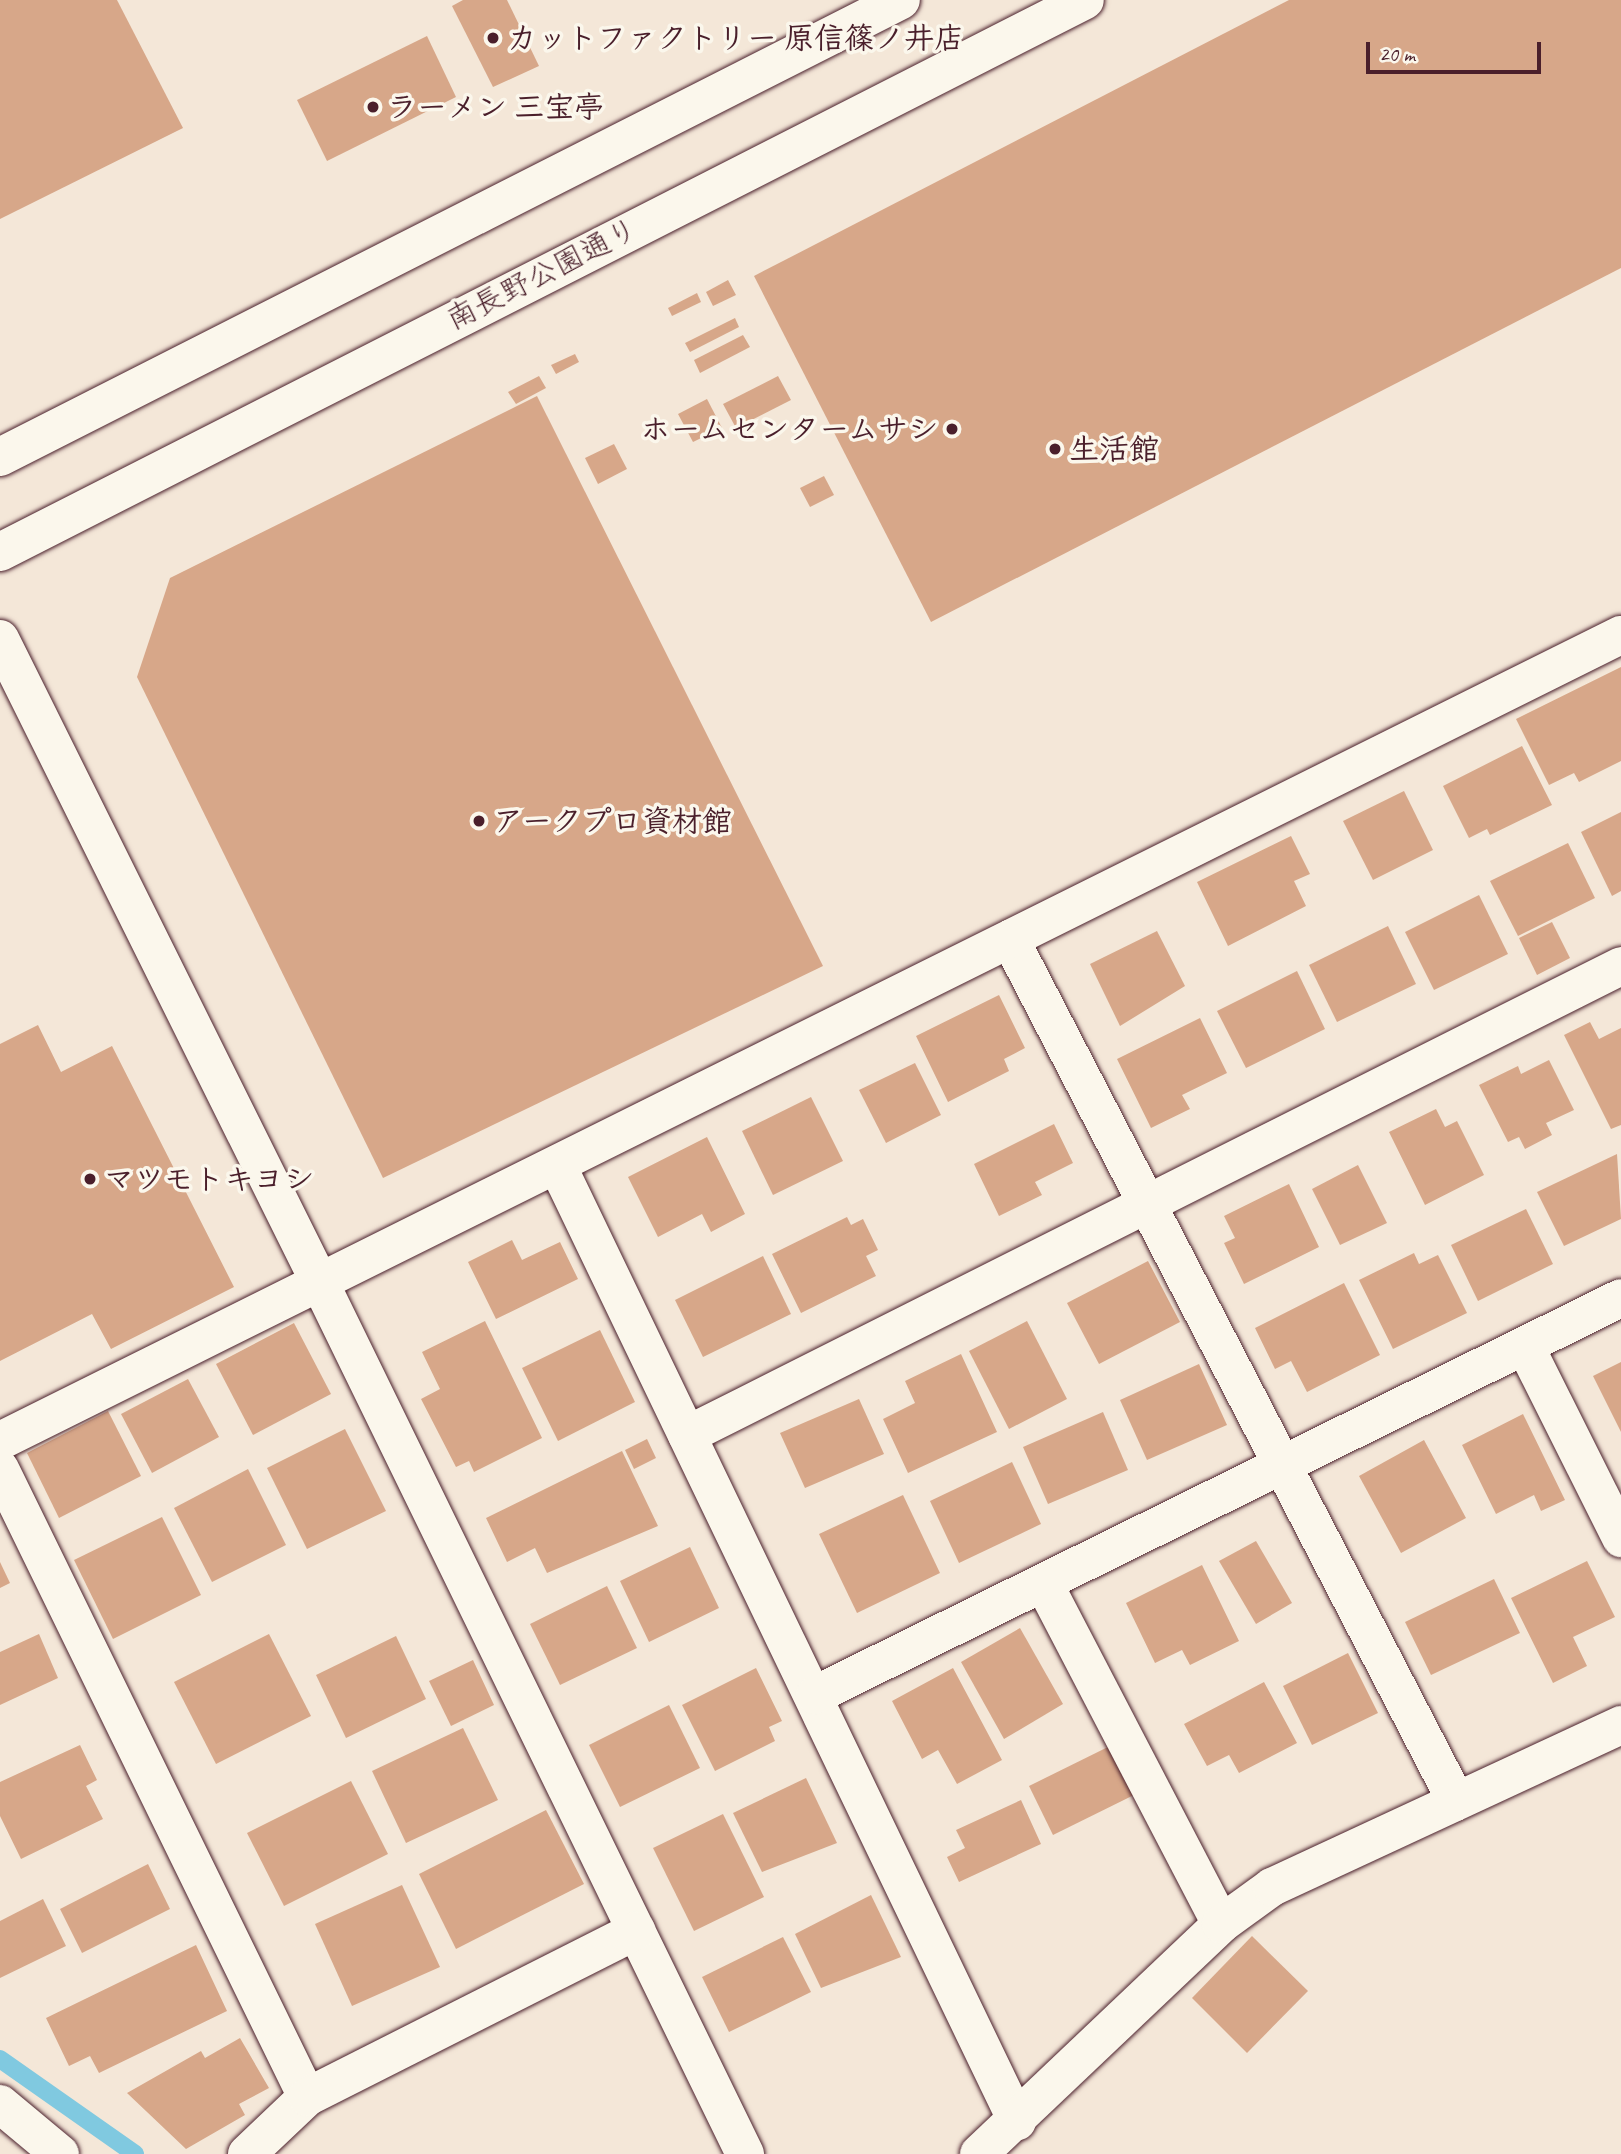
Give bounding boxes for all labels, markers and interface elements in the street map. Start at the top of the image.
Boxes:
place label: カットファクトリー 原信篠ノ井店 [507,20,964,56]
scale bar [1369,28,1544,72]
marker: カットファクトリー 原信篠ノ井店 [485,30,501,46]
text: 20 m [1379,41,1415,67]
place label: ラーメン 三宝亭 [387,89,604,125]
marker: ラーメン 三宝亭 [365,99,381,115]
street label: 南長野公園通り [440,210,644,338]
place label: ホームセンタームサシ [638,411,938,447]
marker: ホームセンタームサシ [944,421,960,437]
place label: 生活館 [1069,431,1159,467]
marker: 生活館 [1047,441,1063,457]
place label: アークプロ資材館 [493,803,732,839]
marker: アークプロ資材館 [471,813,487,829]
place label: マツモトキヨシ [104,1161,314,1197]
marker: マツモトキヨシ [82,1171,98,1187]

